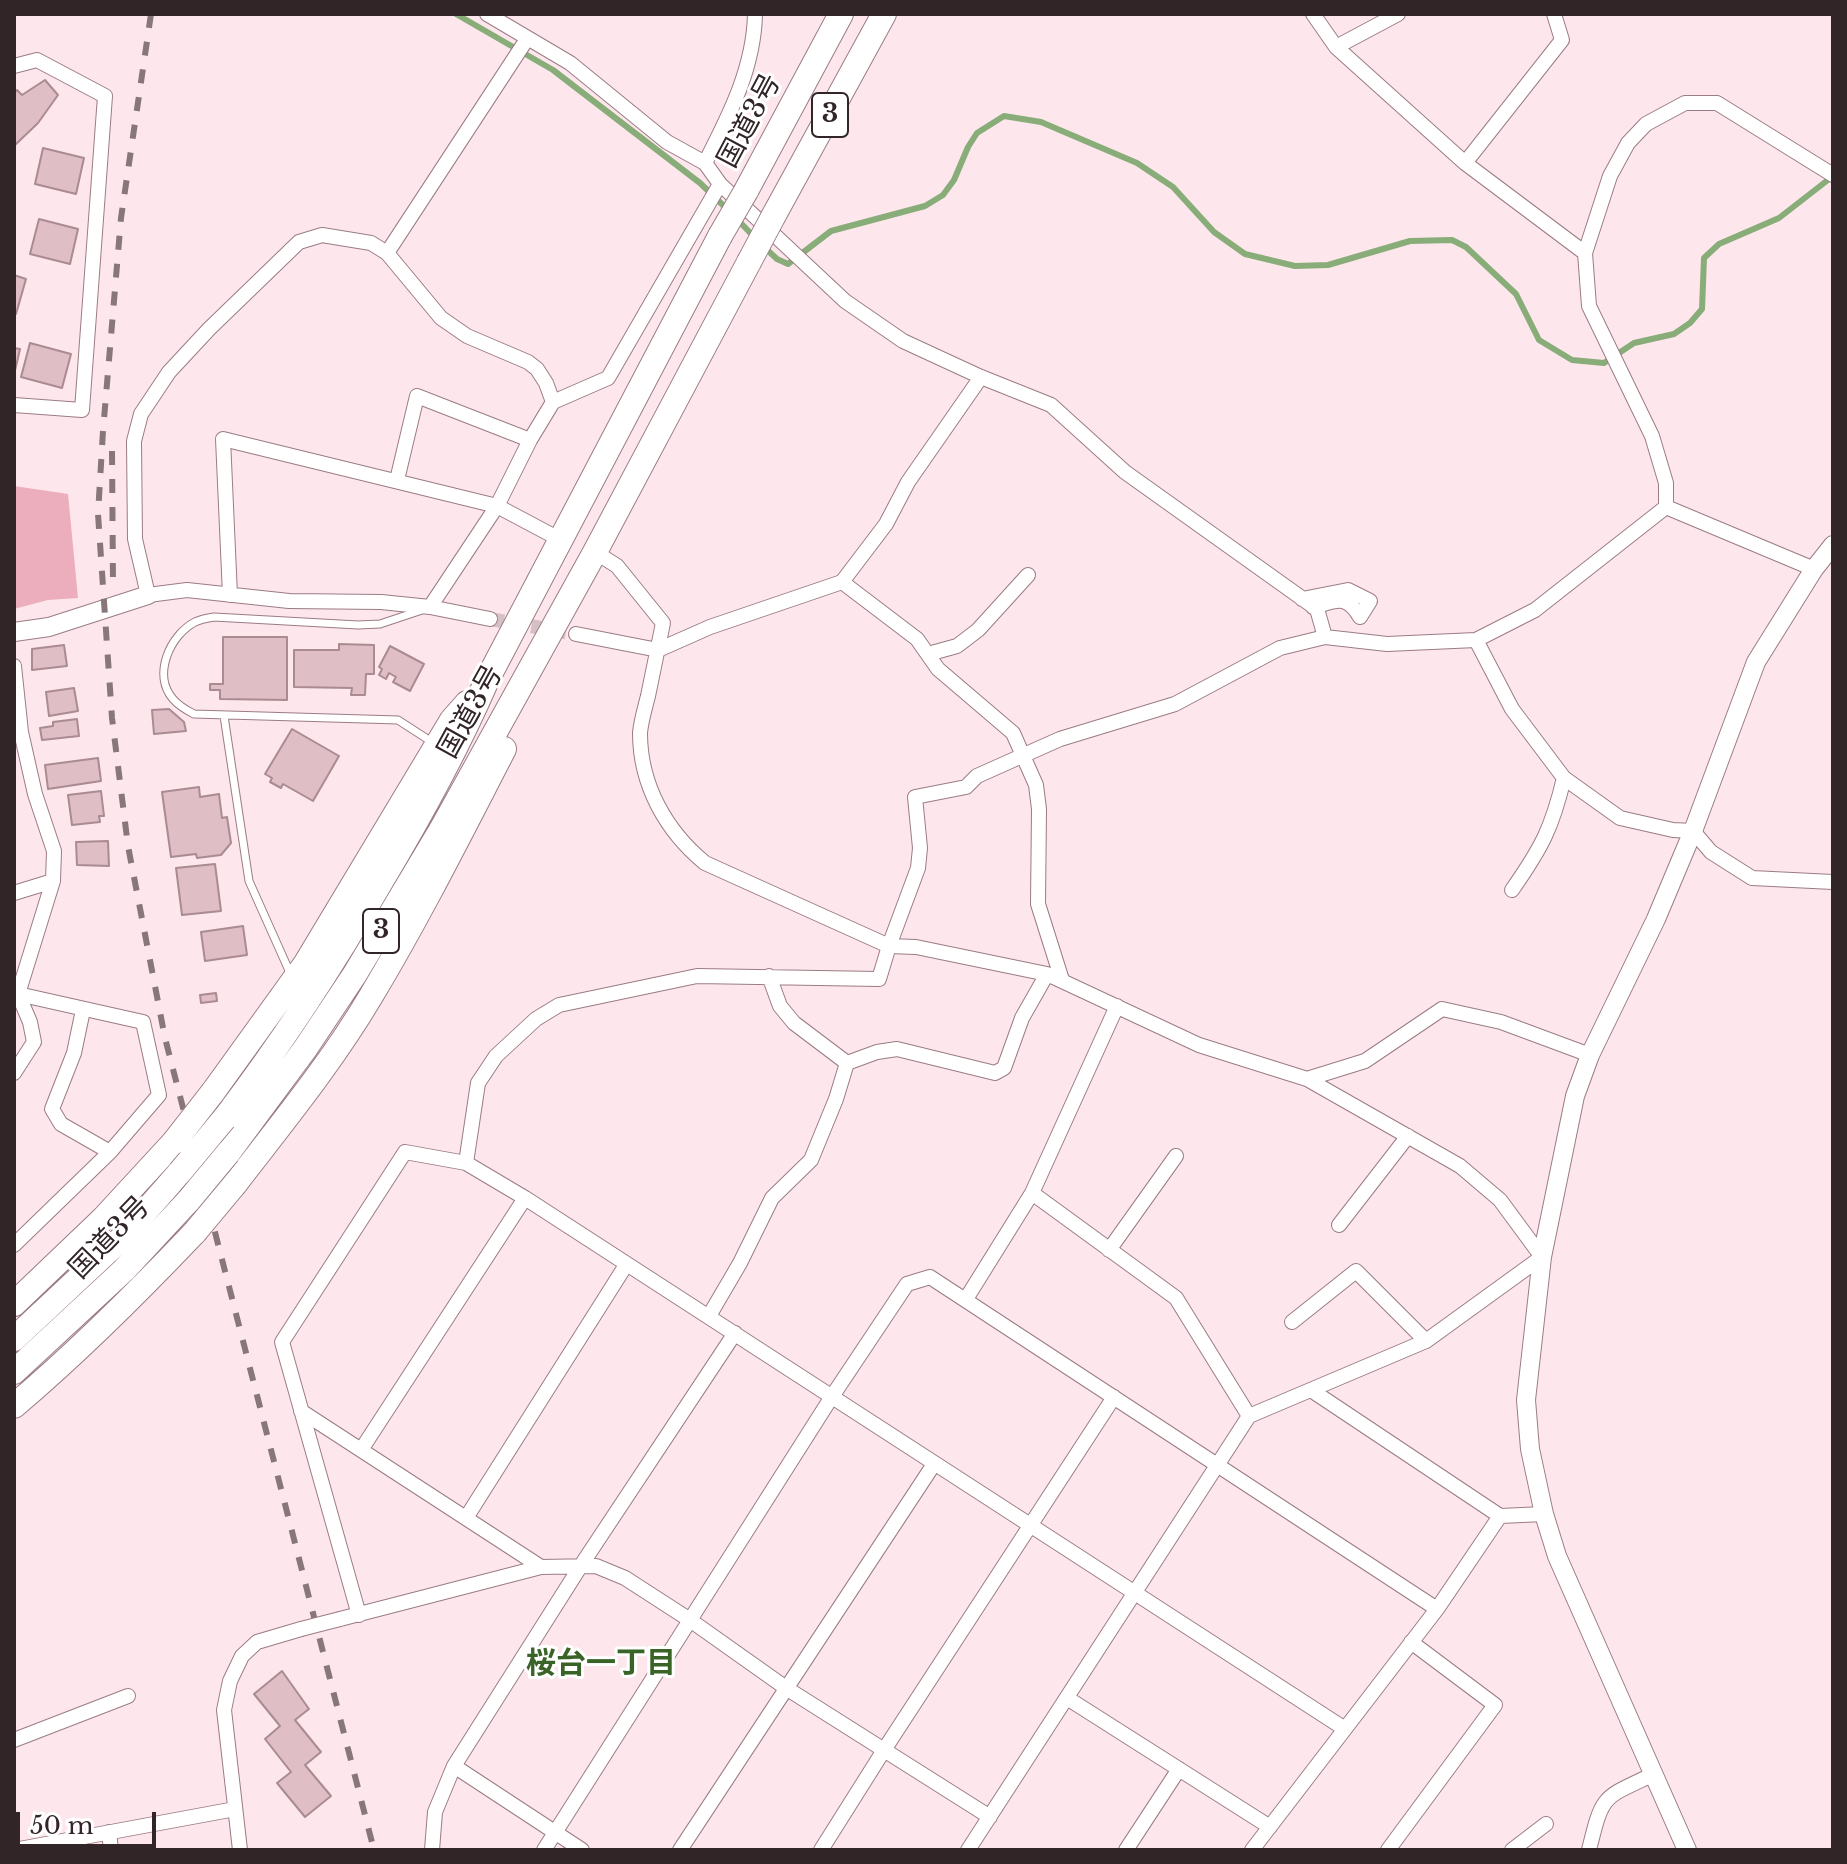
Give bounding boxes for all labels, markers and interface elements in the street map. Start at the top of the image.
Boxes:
street label: 国道3号 [711,68,789,174]
road number: 3 [812,93,848,137]
street label: 国道3号 [432,660,510,764]
road number: 3 [363,909,399,953]
street label: 国道3号 [63,1190,157,1286]
district label: 桜台一丁目 [526,1647,676,1683]
scale bar [20,1796,160,1846]
text: 50 m [30,1811,93,1840]

